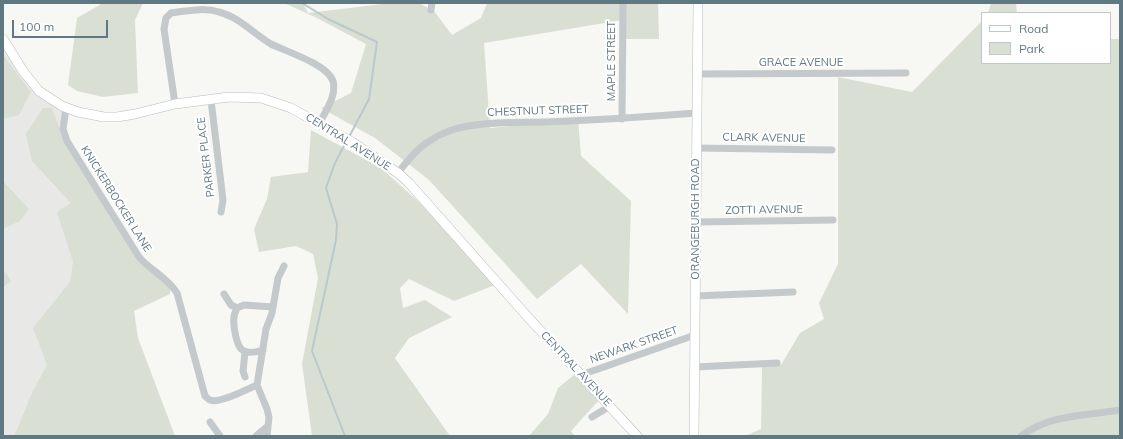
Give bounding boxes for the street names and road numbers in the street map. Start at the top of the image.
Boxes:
street label: MAPLE STREET [605,21,619,101]
street label: GRACE AVENUE [759,56,843,70]
street label: CHESTNUT STREET [487,103,589,119]
street label: CENTRAL AVENUE [303,111,393,173]
street label: PARKER PLACE [195,116,217,198]
street label: CLARK AVENUE [722,131,806,145]
street label: KNICKERBOCKER LANE [78,144,154,254]
street label: ORANGEBURGH ROAD [689,158,703,280]
street label: ZOTTI AVENUE [725,203,803,217]
street label: NEWARK STREET [588,324,680,366]
street label: CENTRAL AVENUE [538,329,614,409]

